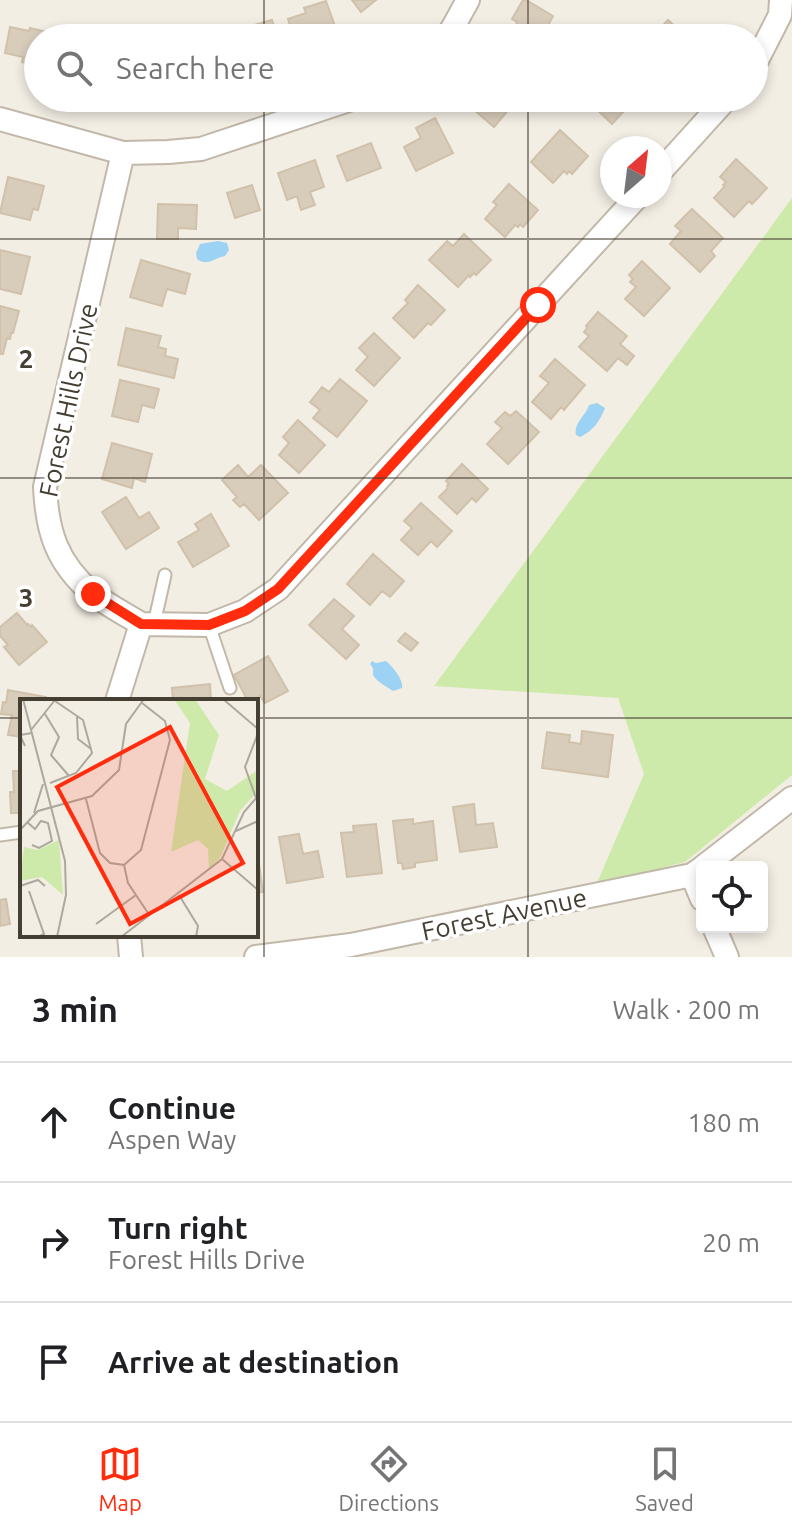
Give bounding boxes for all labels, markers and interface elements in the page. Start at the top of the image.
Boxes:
search box [24,24,768,112]
icon: search [52,46,96,90]
text: Search here [116,51,275,85]
north arrow [600,136,672,208]
route start [520,287,556,323]
street label: Forest Hills Drive [33,301,103,499]
text: 2 [19,344,33,373]
route end [75,576,111,612]
text: 3 [19,583,33,612]
inset map [20,699,258,937]
map controls [696,861,768,933]
button: locate [696,861,768,933]
street label: Forest Avenue [419,882,589,946]
text: 3 min [32,990,118,1028]
text: Walk · 200 m [612,995,760,1024]
text: Continue [108,1091,236,1125]
icon: ahead [32,1100,76,1144]
text: 180 m [688,1108,760,1137]
text: Aspen Way [108,1125,236,1154]
text: Turn right [108,1211,248,1245]
icon: right [32,1220,76,1264]
text: 20 m [702,1228,760,1257]
text: Forest Hills Drive [108,1245,305,1274]
icon: arrive [32,1340,76,1384]
text: Arrive at destination [108,1345,400,1379]
tab: Map [98,1442,142,1515]
tab: Directions [338,1442,439,1515]
tab: Saved [635,1442,694,1515]

